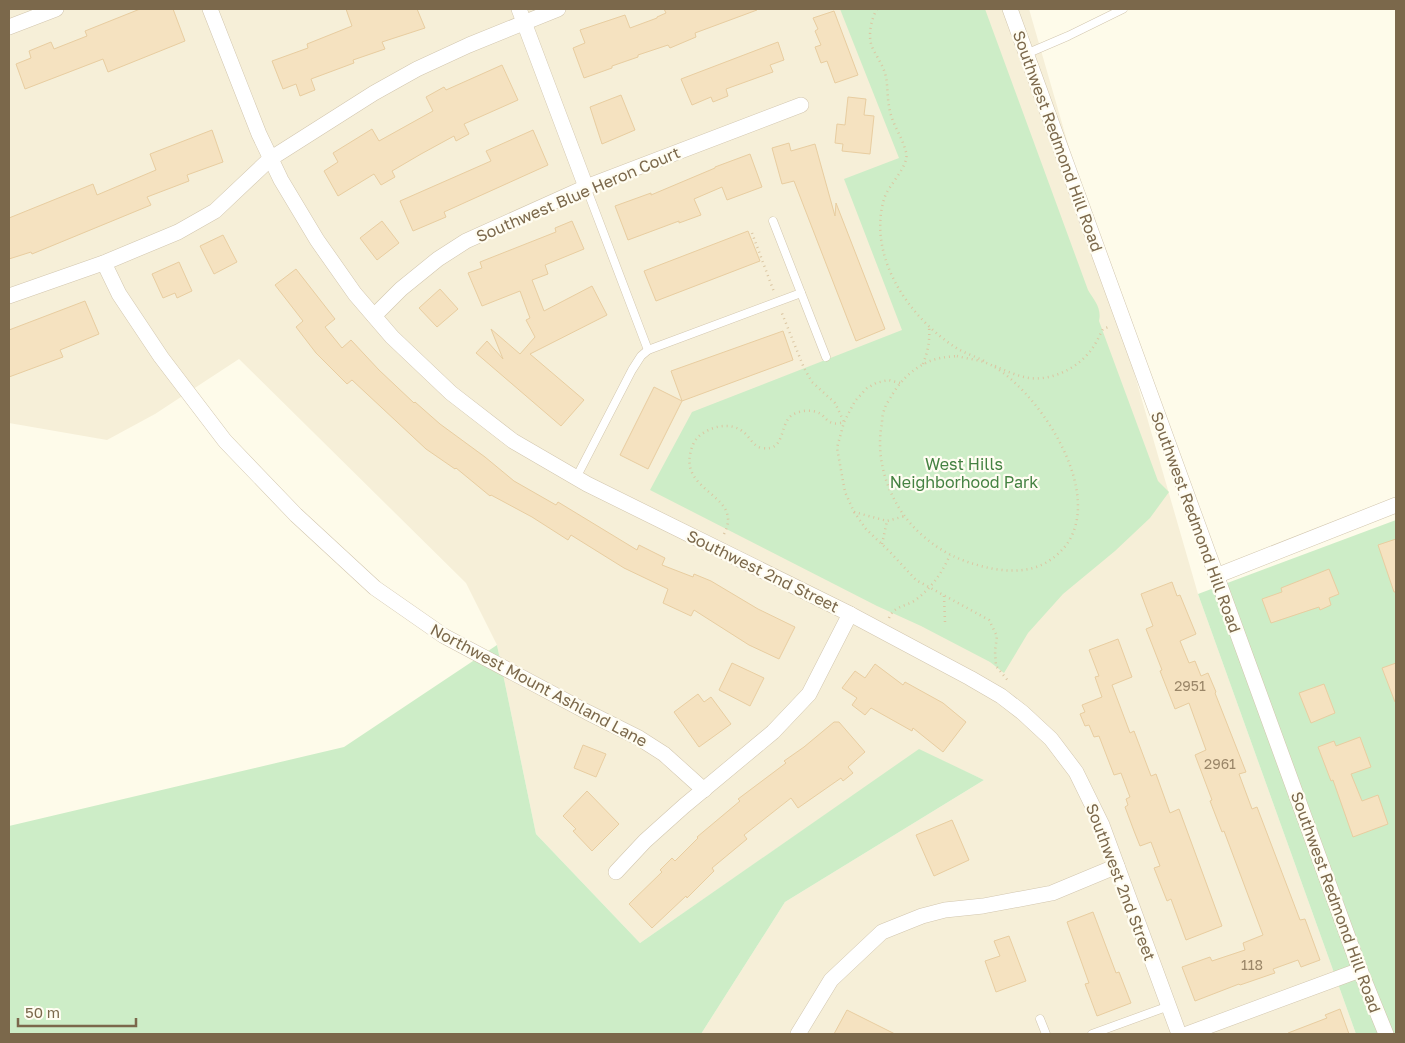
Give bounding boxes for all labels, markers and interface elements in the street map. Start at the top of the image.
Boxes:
street label: Southwest Redmond Hill Road [1009,28,1107,254]
street label: Southwest Blue Heron Court [473,142,683,246]
street label: Southwest Redmond Hill Road [1147,409,1245,635]
park label: West Hills Neighborhood Park [890,454,1038,492]
street label: Southwest 2nd Street [684,525,842,617]
street label: Northwest Mount Ashland Lane [427,619,651,751]
house number: 2951 [1174,677,1206,694]
house number: 2961 [1204,755,1236,772]
street label: Southwest Redmond Hill Road [1287,789,1385,1015]
street label: Southwest 2nd Street [1082,801,1160,963]
house number: 118 [1241,956,1263,973]
scale bar [18,996,135,1028]
text: 50 m [25,1003,60,1021]

